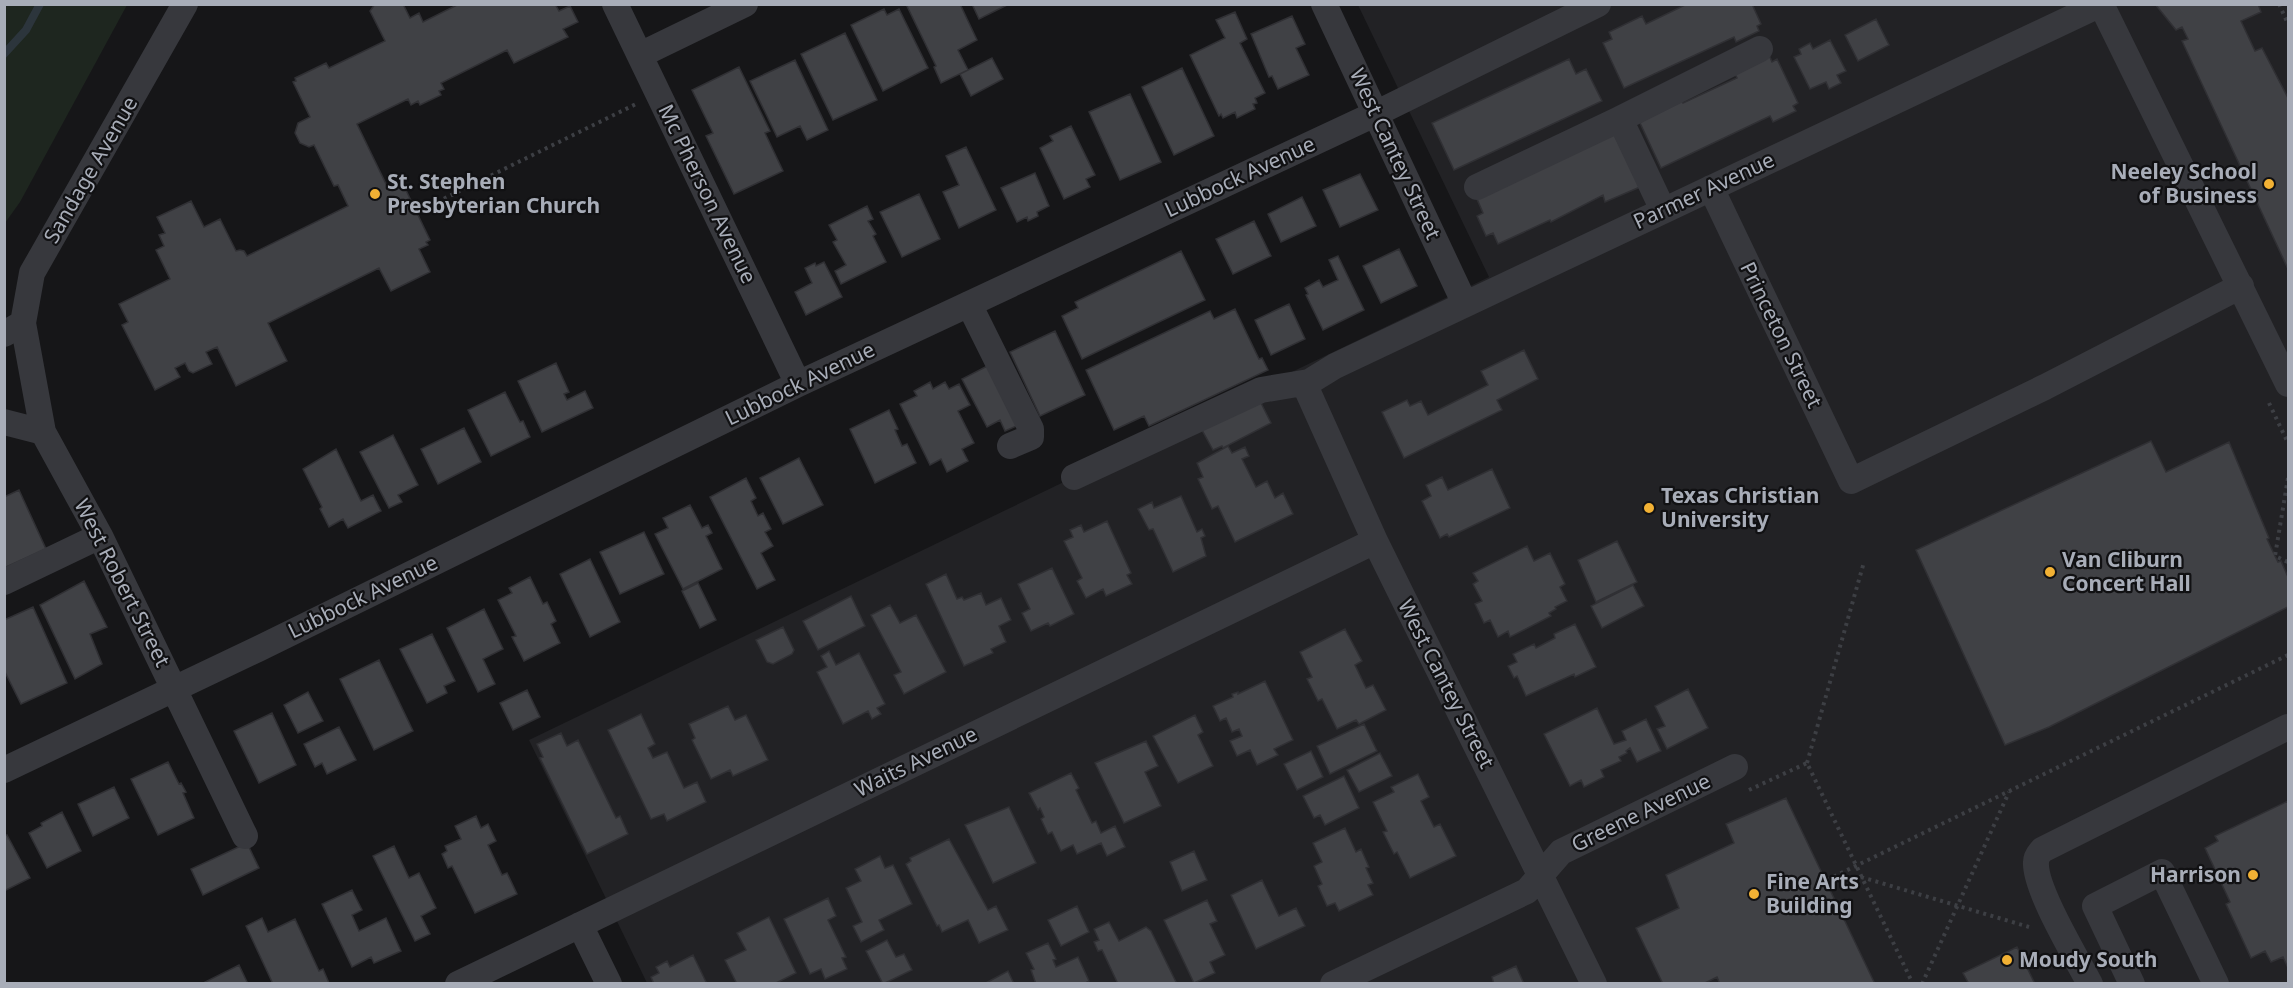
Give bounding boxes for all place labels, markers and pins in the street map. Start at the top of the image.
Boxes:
place label: Neeley School of Business [2110,157,2257,209]
place label: St. Stephen Presbyterian Church [387,167,600,219]
marker: Neeley School of Business [2262,177,2276,191]
marker: St. Stephen Presbyterian Church [368,187,382,201]
place label: Texas Christian University [1661,481,1819,533]
marker: Texas Christian University [1642,501,1656,515]
place label: Van Cliburn Concert Hall [2062,545,2191,597]
marker: Van Cliburn Concert Hall [2043,565,2057,579]
place label: Harrison [2150,860,2241,888]
place label: Fine Arts Building [1766,867,1859,919]
marker: Harrison [2246,868,2260,882]
marker: Fine Arts Building [1747,887,1761,901]
place label: Moudy South [2019,945,2157,973]
marker: Moudy South [2000,953,2014,967]

